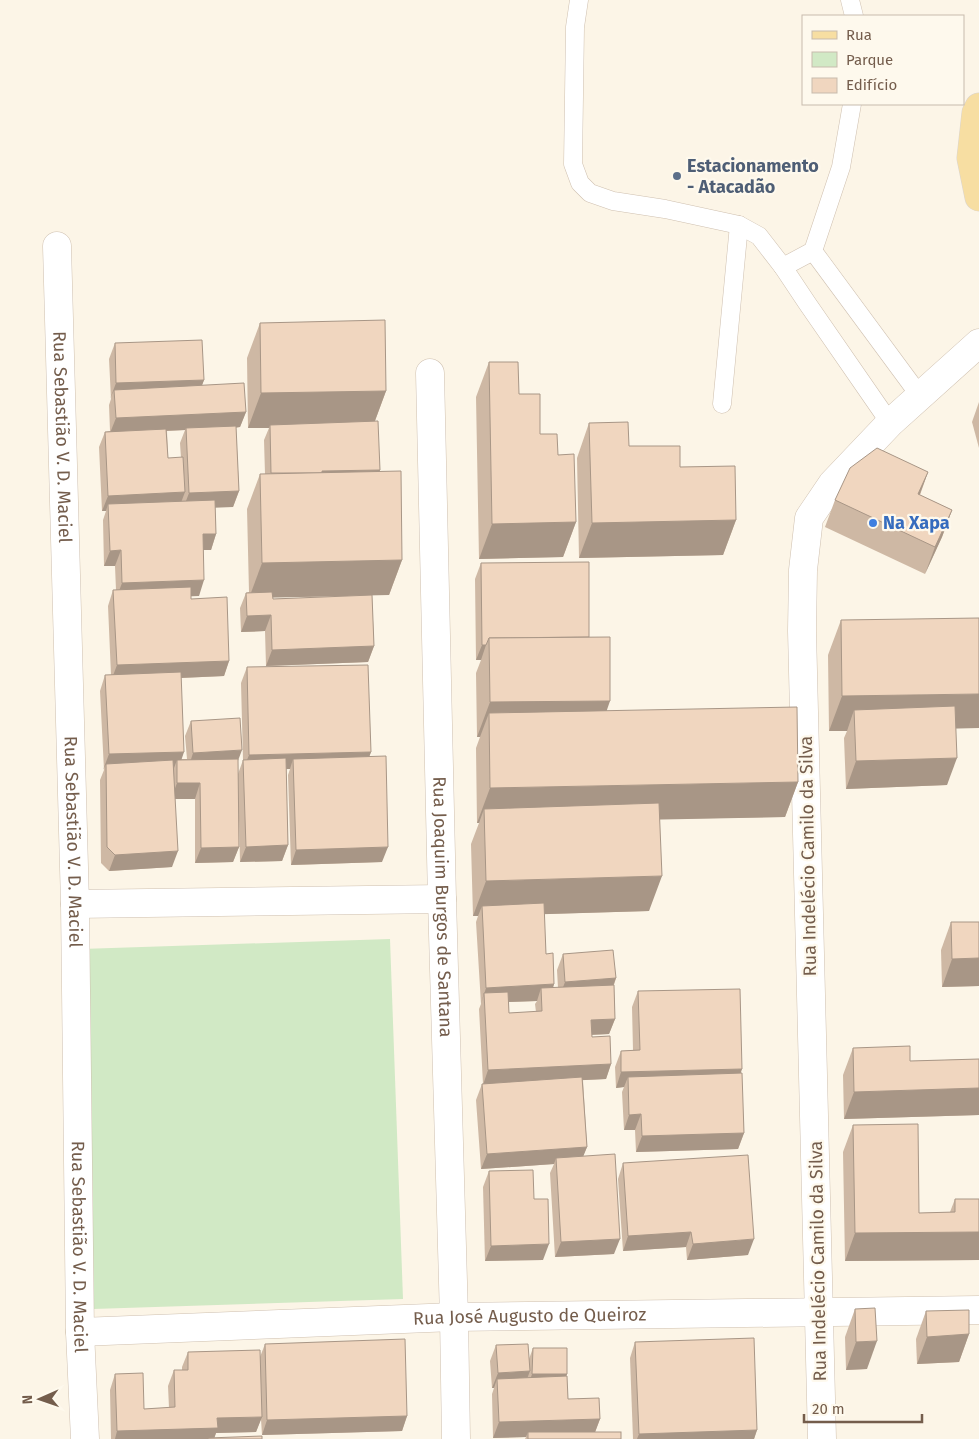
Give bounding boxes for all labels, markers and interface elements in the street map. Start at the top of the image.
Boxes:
legend [802,15,964,105]
text: Rua [846,26,872,44]
text: Parque [846,51,893,69]
text: Edifício [846,76,897,94]
place label: Estacionamento - Atacadão [687,155,819,198]
marker: Estacionamento - Atacadão [671,170,683,182]
street label: Rua Sebastião V. D. Maciel [48,331,76,543]
place label: Na Xapa [883,512,950,534]
marker: Na Xapa [867,517,879,529]
street label: Rua Sebastião V. D. Maciel [59,736,87,948]
street label: Rua Indelécio Camilo da Silva [795,736,821,976]
street label: Rua Joaquim Burgos de Santana [428,776,457,1038]
street label: Rua Sebastião V. D. Maciel [67,1141,92,1353]
street label: Rua Indelécio Camilo da Silva [805,1141,831,1381]
street label: Rua José Augusto de Queiroz [413,1303,647,1330]
north arrow [15,1374,65,1424]
scale bar [804,1392,922,1424]
text: N [19,1394,36,1404]
text: 20 m [812,1400,845,1418]

